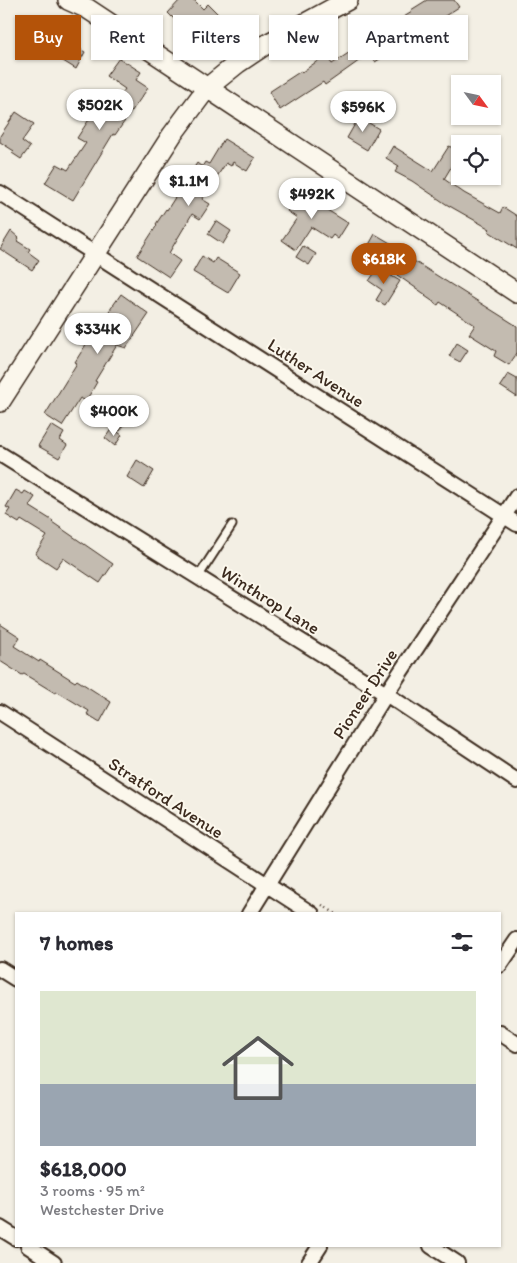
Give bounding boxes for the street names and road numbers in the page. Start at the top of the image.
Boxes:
street label: Luther Avenue [263,334,369,412]
street label: Winthrop Lane [216,561,324,639]
street label: Pioneer Drive [328,645,402,743]
street label: Stratford Avenue [104,753,228,843]

